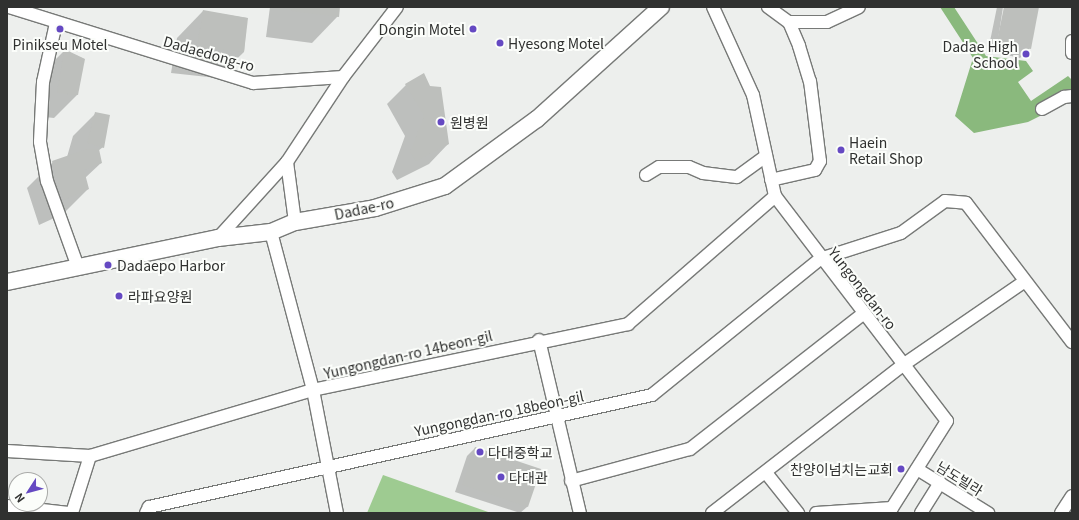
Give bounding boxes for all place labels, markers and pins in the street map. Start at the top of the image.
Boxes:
place label: Dongin Motel [379,21,465,37]
marker: Pinikseu Motel [55,24,65,34]
marker: Dongin Motel [468,24,478,34]
place label: Hyesong Motel [508,35,604,51]
place label: Pinikseu Motel [12,36,108,52]
marker: Hyesong Motel [495,38,505,48]
place label: Dadae High School [943,38,1018,70]
marker: Dadae High School [1021,49,1031,59]
place label: 원병원 [450,114,489,130]
marker: 원병원 [435,116,447,128]
place label: Haein Retail Shop [849,134,923,166]
marker: Haein Retail Shop [836,145,846,155]
place label: Dadaepo Harbor [117,257,225,273]
marker: Dadaepo Harbor [102,259,114,271]
place label: 라파요양원 [128,288,192,304]
marker: 라파요양원 [113,290,125,302]
place label: 다대중학교 [488,444,552,460]
marker: 다대중학교 [475,447,485,457]
place label: 찬양이넘치는교회 [790,461,893,477]
marker: 찬양이넘치는교회 [896,464,906,474]
place label: 다대관 [509,469,548,485]
marker: 다대관 [496,472,506,482]

